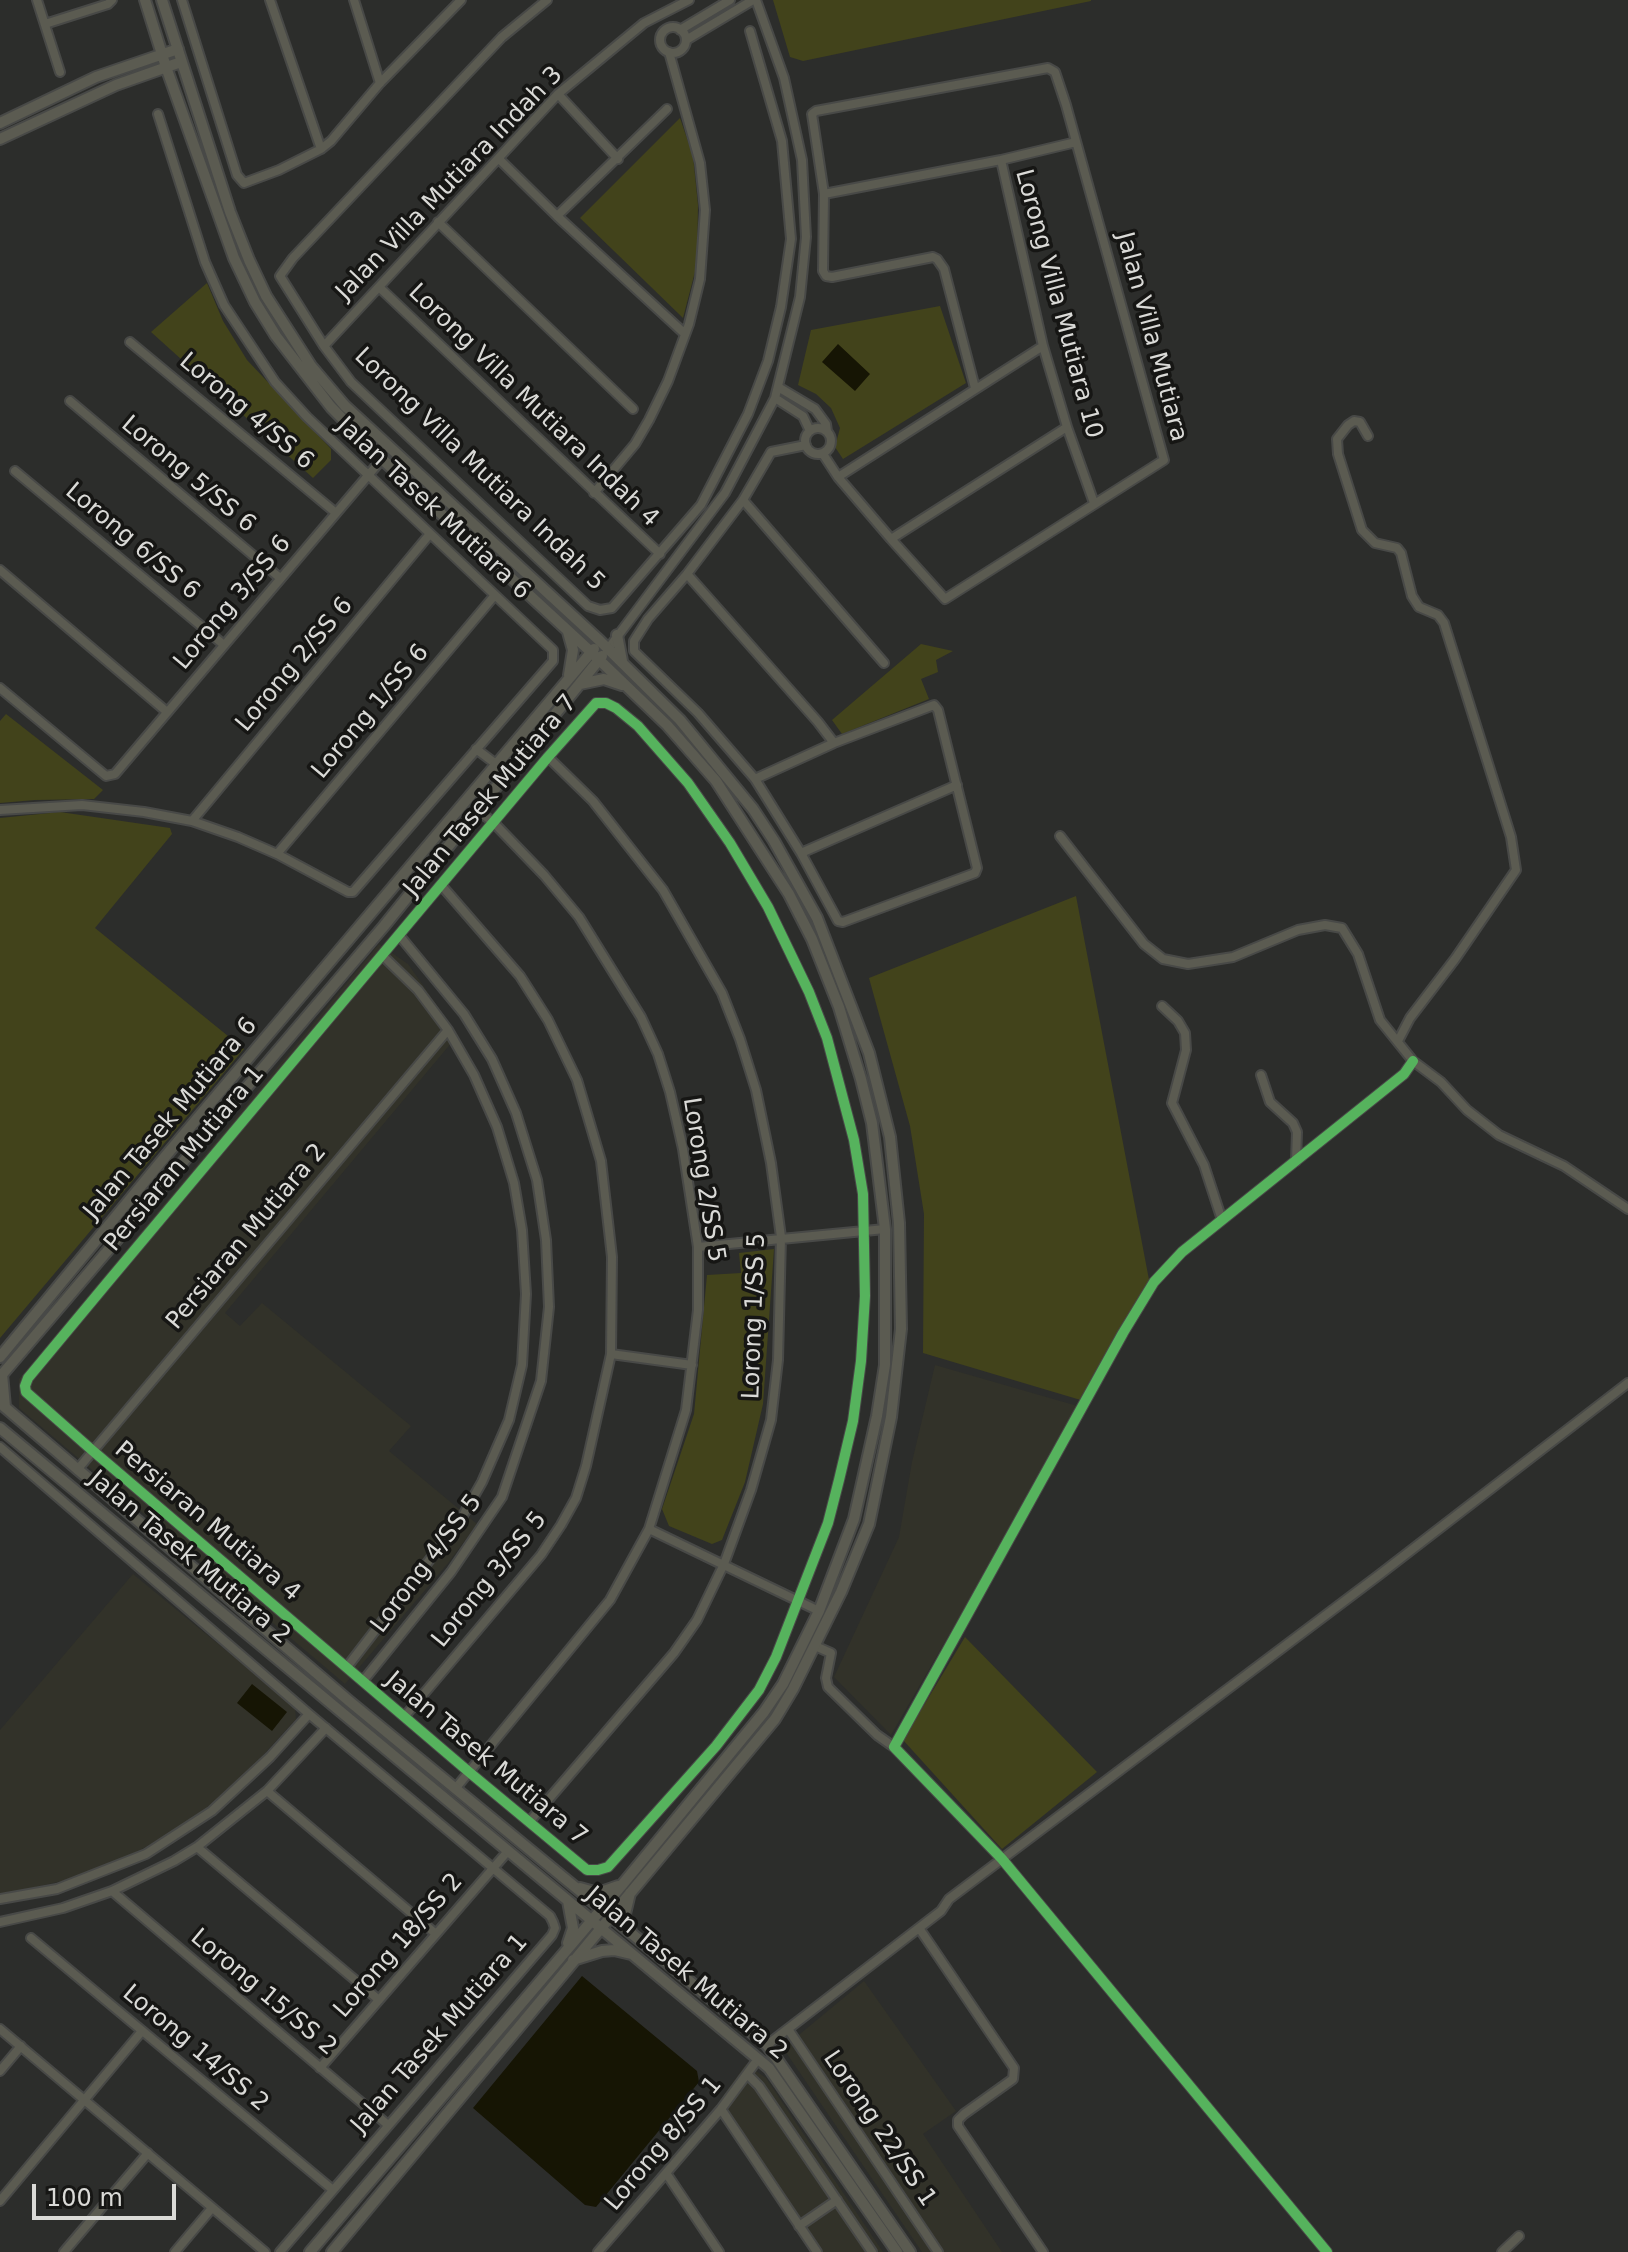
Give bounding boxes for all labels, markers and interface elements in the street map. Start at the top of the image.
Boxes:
street label: Jalan Villa Mutiara Indah 3 [331,61,569,307]
street label: Lorong Villa Mutiara 10 [1008,166,1108,442]
street label: Jalan Villa Mutiara [1109,229,1193,445]
street label: Lorong Villa Mutiara Indah 4 [402,279,664,533]
street label: Lorong Villa Mutiara Indah 5 [348,343,610,597]
street label: Lorong 4/SS 6 [173,347,319,477]
street label: Lorong 5/SS 6 [115,410,261,540]
street label: Jalan Tasek Mutiara 6 [330,412,536,606]
street label: Lorong 6/SS 6 [59,477,205,607]
street label: Lorong 3/SS 6 [168,530,298,676]
street label: Lorong 2/SS 6 [230,592,360,738]
street label: Lorong 1/SS 6 [306,639,436,785]
street label: Jalan Tasek Mutiara 7 [398,689,584,903]
street label: Jalan Tasek Mutiara 6 [78,1012,264,1226]
street label: Persiaran Mutiara 1 [99,1060,271,1258]
street label: Lorong 2/SS 5 [676,1096,730,1264]
street label: Persiaran Mutiara 2 [161,1138,333,1336]
street label: Lorong 1/SS 5 [738,1232,772,1400]
street label: Persiaran Mutiara 4 [108,1436,306,1608]
street label: Jalan Tasek Mutiara 2 [82,1465,296,1651]
street label: Lorong 4/SS 5 [365,1489,489,1639]
street label: Lorong 3/SS 5 [426,1506,554,1654]
street label: Jalan Tasek Mutiara 7 [379,1666,593,1852]
street label: Lorong 18/SS 2 [329,1868,469,2024]
street label: Jalan Tasek Mutiara 2 [579,1881,793,2067]
street label: Lorong 15/SS 2 [184,1924,342,2062]
street label: Jalan Tasek Mutiara 1 [346,1929,534,2139]
street label: Lorong 14/SS 2 [116,1980,274,2118]
street label: Lorong 22/SS 1 [816,2046,942,2212]
street label: Lorong 8/SS 1 [599,2071,729,2217]
scale bar [36,2168,180,2218]
text: 100 m [46,2184,123,2212]

